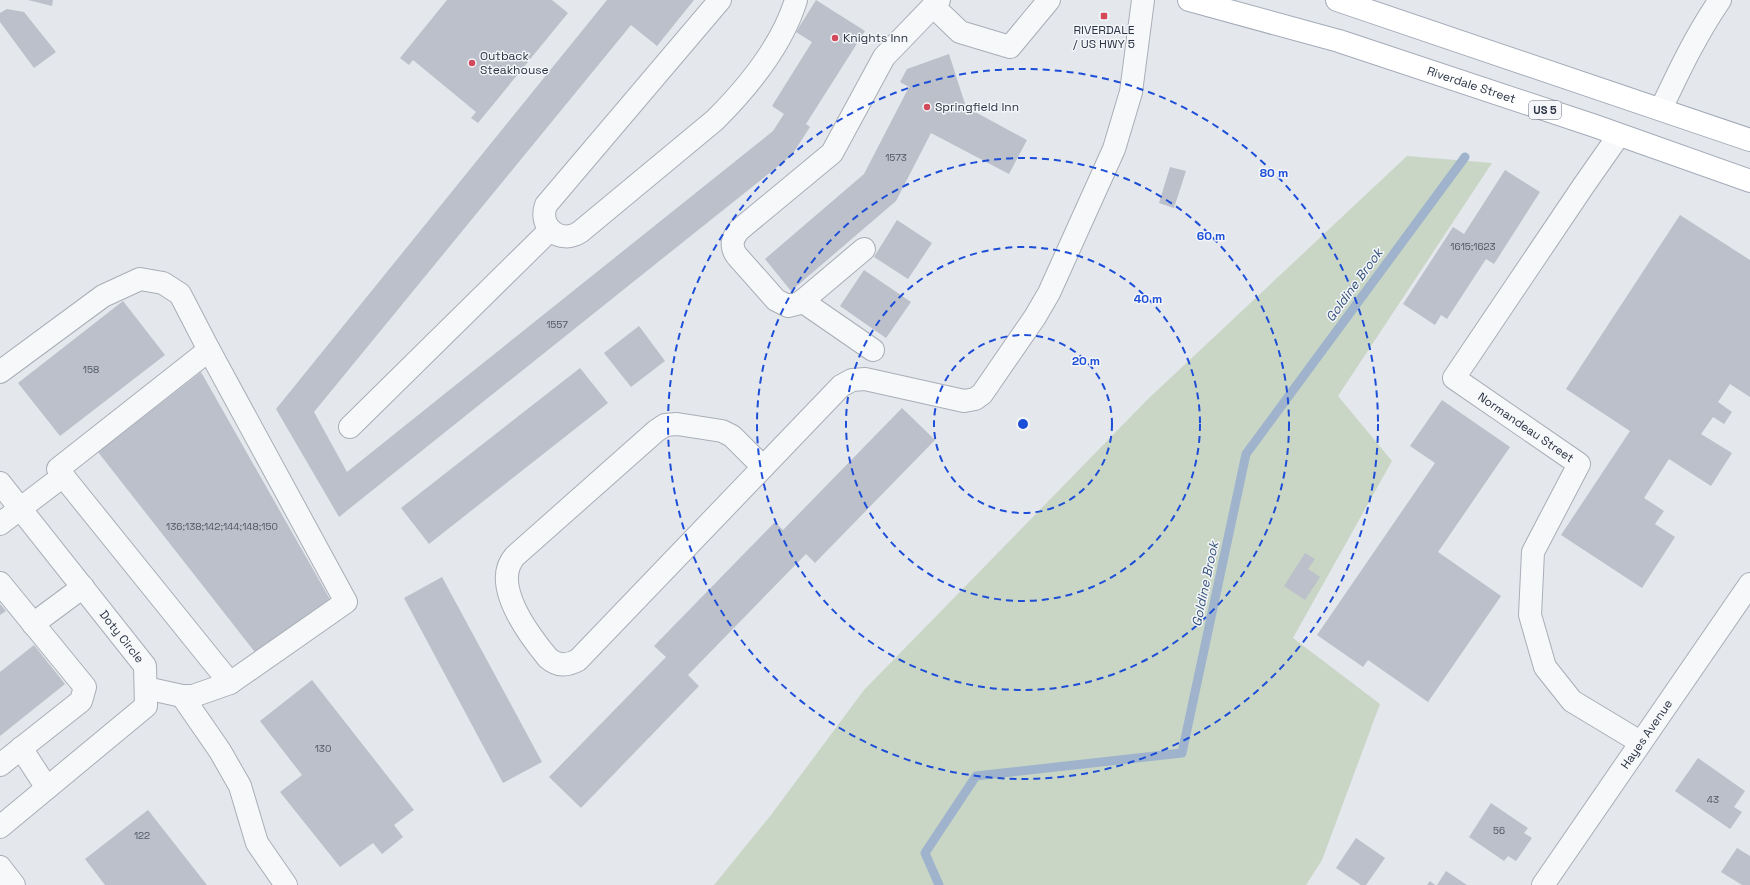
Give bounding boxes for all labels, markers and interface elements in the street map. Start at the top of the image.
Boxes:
marker: RIVERDALE / US HWY 5 [1099,11,1109,21]
place label: RIVERDALE / US HWY 5 [1073,22,1135,52]
place label: Knights Inn [843,30,908,46]
marker: Knights Inn [830,33,840,43]
place label: Outback Steakhouse [480,48,549,78]
marker: Outback Steakhouse [467,58,477,68]
street label: Riverdale Street [1425,63,1518,107]
place label: Springfield Inn [935,99,1019,115]
road number: US 5 [1529,101,1561,119]
marker: Springfield Inn [922,102,932,112]
house number: 1573 [885,151,907,164]
text: 80 m [1260,165,1288,181]
text: 60 m [1197,228,1225,244]
house number: 1615;1623 [1450,240,1496,253]
water label: Goldine Brook [1322,243,1388,325]
text: 40 m [1134,291,1162,307]
house number: 1557 [546,318,568,331]
text: 20 m [1072,353,1100,369]
house number: 158 [83,363,99,376]
street label: Normandeau Street [1475,389,1577,466]
centre of rings [1016,417,1030,431]
house number: 136;138;142;144;148;150 [166,520,278,533]
water label: Goldine Brook [1188,538,1223,628]
street label: Doty Circle [96,607,148,666]
street label: Hayes Avenue [1617,696,1676,772]
house number: 130 [315,742,331,755]
house number: 43 [1707,793,1719,806]
house number: 56 [1493,824,1505,837]
house number: 122 [134,829,150,842]

